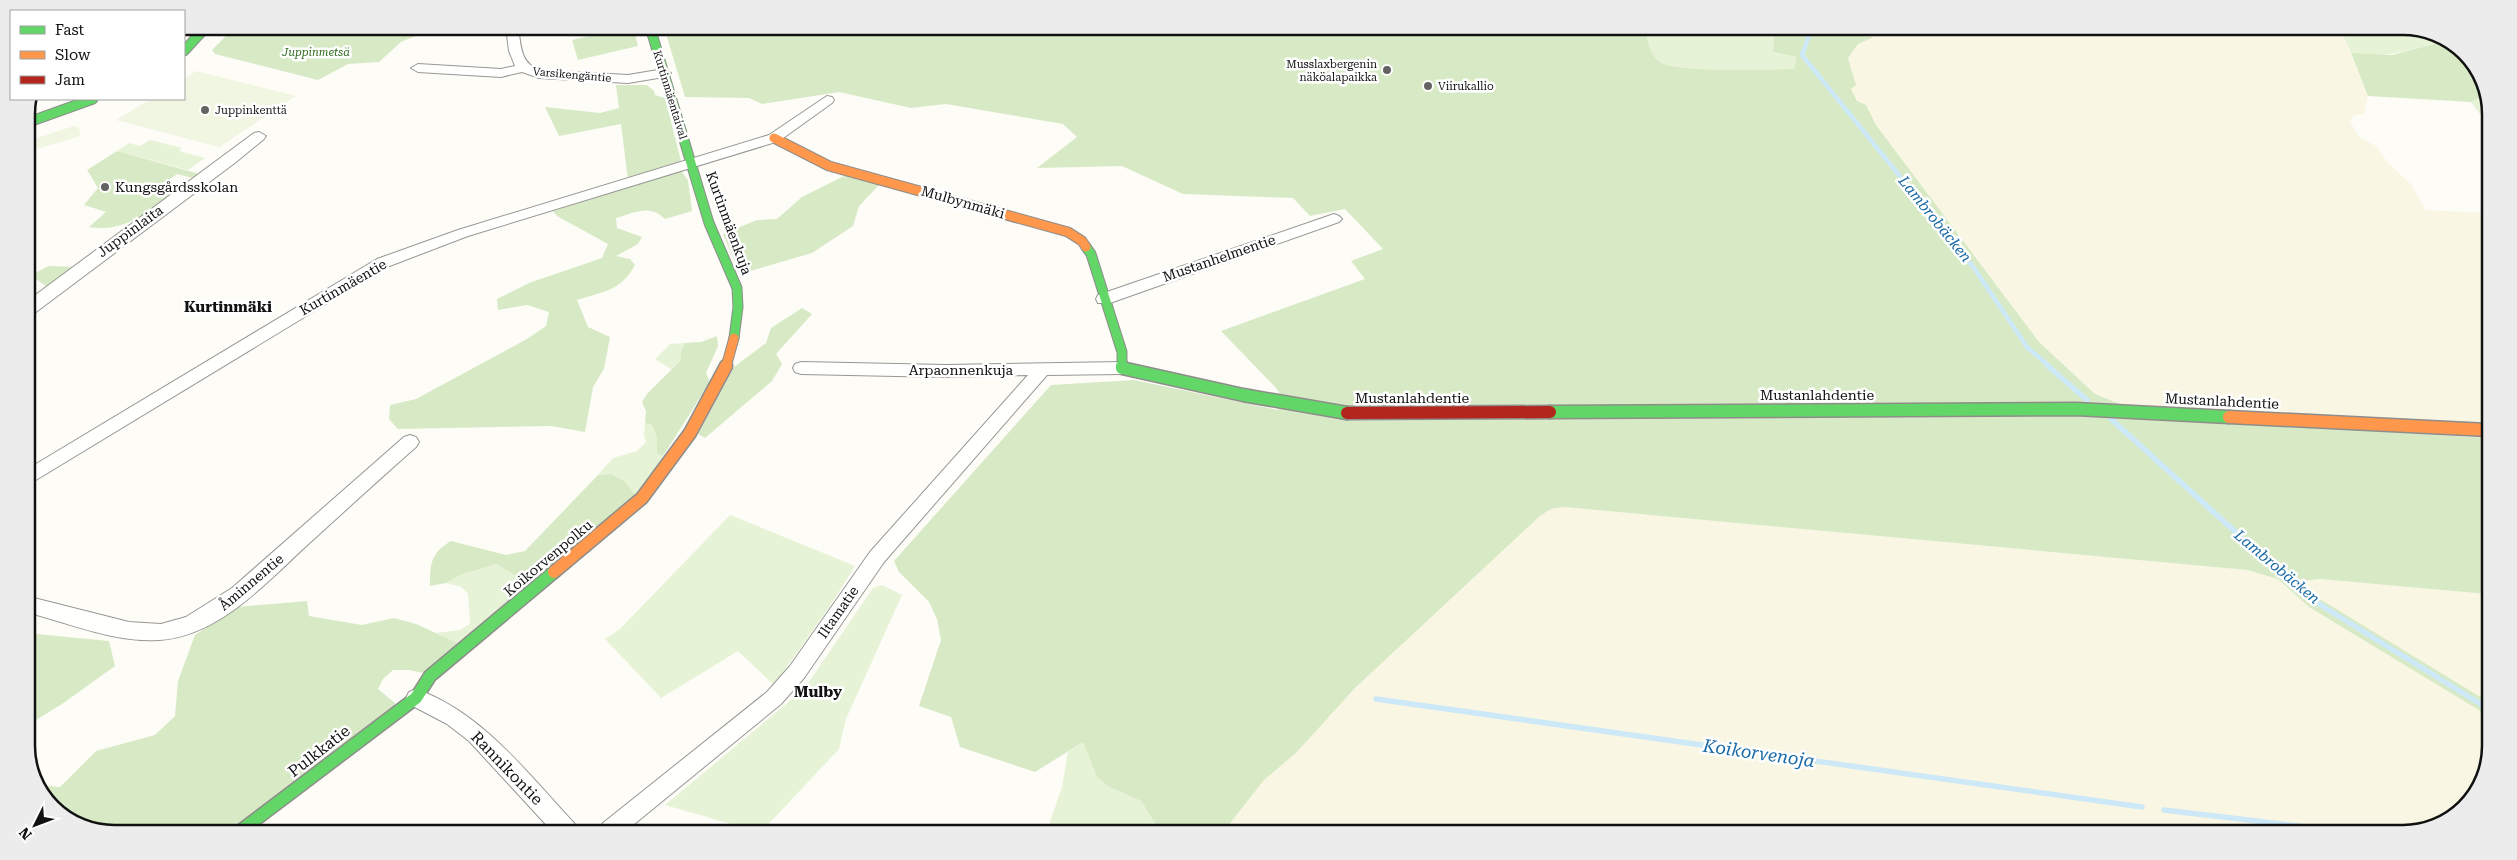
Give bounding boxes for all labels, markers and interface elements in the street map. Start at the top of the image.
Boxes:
legend [10,10,185,100]
text: Fast [55,21,85,39]
text: Slow [55,46,91,64]
park label: Juppinmetsä [281,46,350,59]
street label: Kurtinmäentaival [650,49,690,141]
place label: Musslaxbergenin näköalapaikka [1286,58,1377,84]
marker: Musslaxbergenin näköalapaikka [1381,64,1393,76]
street label: Varsikengäntie [532,65,612,85]
text: Jam [55,71,85,89]
marker: Viirukallio [1422,80,1434,92]
place label: Viirukallio [1438,80,1494,93]
marker: Juppinkenttä [199,104,211,116]
place label: Juppinkenttä [215,104,287,117]
street label: Kurtinmäenkuja [703,169,755,277]
water label: Lambrobäcken [1894,171,1975,266]
place label: Kungsgårdsskolan [115,179,238,195]
marker: Kungsgårdsskolan [99,181,111,193]
street label: Mulbynmäki [919,182,1007,222]
street label: Juppinlaita [94,202,166,260]
street label: Mustanhelmentie [1161,231,1278,285]
street label: Kurtinmäentie [297,256,389,318]
district label: Kurtinmäki [184,298,272,316]
street label: Arpaonnenkuja [909,362,1014,378]
street label: Mustanlahdentie [1760,387,1874,403]
street label: Mustanlahdentie [1355,390,1469,406]
street label: Mustanlahdentie [2165,390,2280,412]
street label: Koikorvenpolku [501,516,596,600]
water label: Lambrobäcken [2230,525,2323,608]
street label: Åminnentie [216,550,287,614]
street label: Iltamatie [814,583,862,641]
district label: Mulby [794,683,842,701]
street label: Pulkkatie [284,721,354,781]
street label: Rannikontie [467,727,547,809]
water label: Koikorvenoja [1701,735,1816,771]
north arrow [10,800,60,850]
text: N [16,824,35,843]

